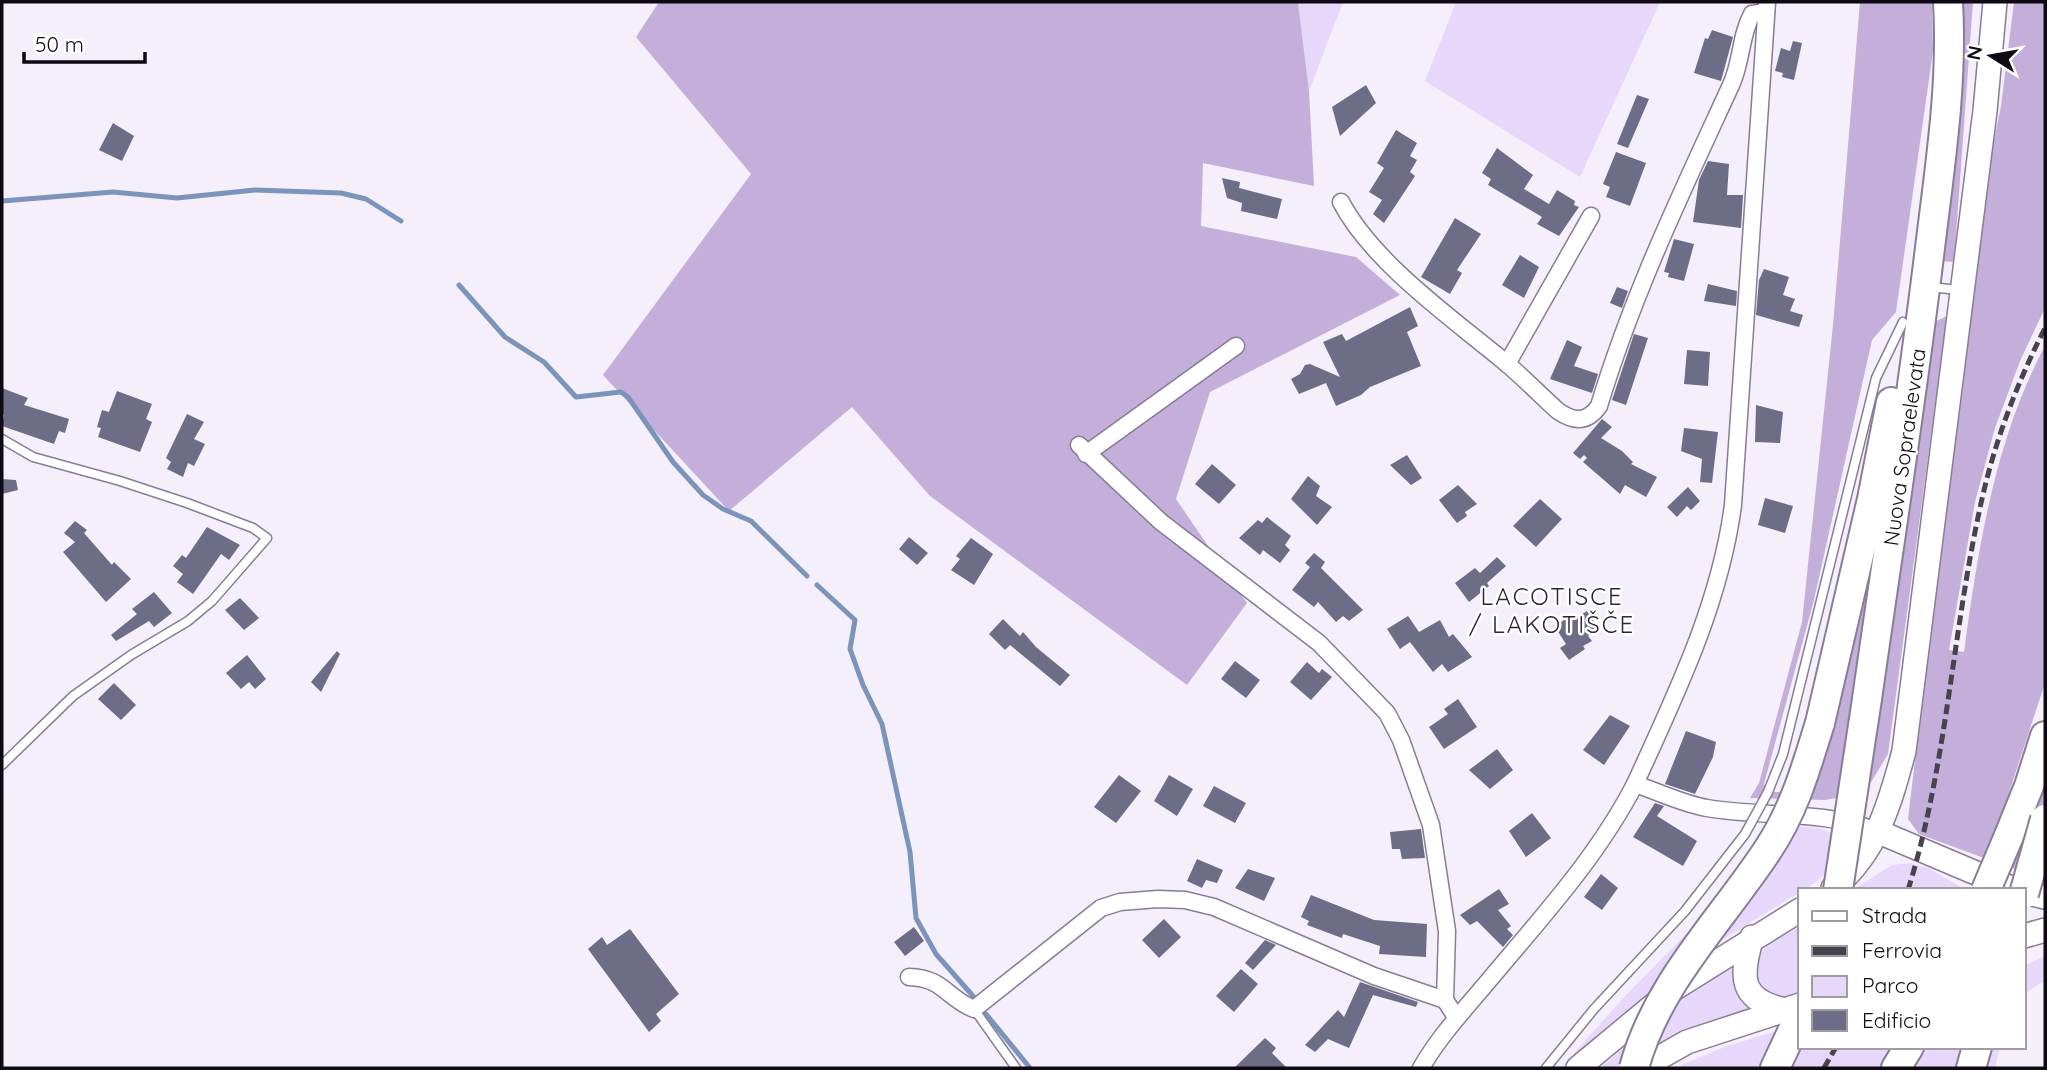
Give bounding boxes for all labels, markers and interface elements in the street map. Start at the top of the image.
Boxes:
scale bar [24,21,145,65]
north arrow [1956,21,2026,91]
text: 50 m [35,31,84,57]
text: N [1961,44,1987,62]
street label: Nuova Sopraelevata [1877,347,1931,547]
district label: LACOTISCE / LAKOTIŠČE [1469,581,1635,639]
legend [1798,888,2026,1049]
text: Strada [1862,902,1927,928]
text: Ferrovia [1862,937,1942,963]
text: Parco [1862,972,1918,998]
text: Edificio [1862,1007,1931,1033]

